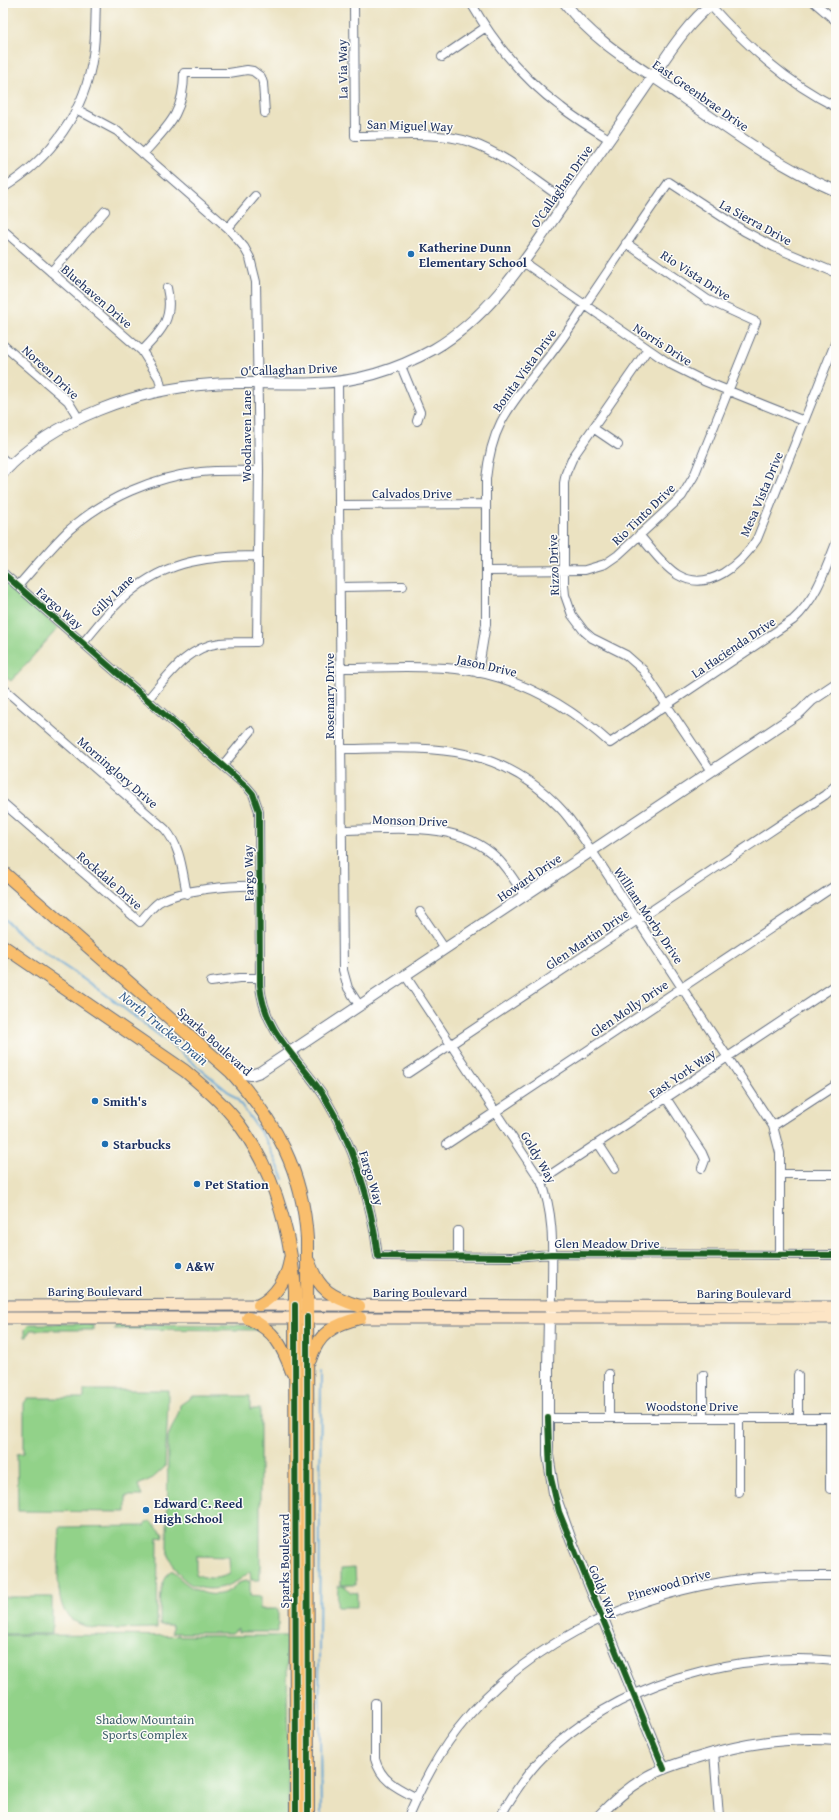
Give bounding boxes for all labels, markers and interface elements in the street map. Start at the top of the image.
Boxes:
street label: La Via Way [332,38,353,99]
street label: East Greenbrae Drive [649,55,753,136]
street label: San Miguel Way [367,115,454,137]
street label: O'Callaghan Drive [526,141,597,232]
street label: La Sierra Drive [716,195,795,250]
place label: Katherine Dunn Elementary School [419,238,527,272]
street label: Rio Vista Drive [657,245,735,305]
marker: Katherine Dunn Elementary School [406,249,416,259]
street label: Bluehaven Drive [57,260,136,333]
street label: Norris Drive [630,318,696,371]
street label: Bonita Vista Drive [488,325,561,416]
street label: Noreen Drive [18,341,83,404]
street label: O'Callaghan Drive [240,358,338,381]
street label: Woodhaven Lane [237,390,256,482]
street label: Mesa Vista Drive [735,449,788,540]
street label: Rio Tinto Drive [607,479,679,550]
street label: Calvados Drive [372,484,452,503]
street label: Rizzo Drive [543,534,564,596]
street label: Gilly Lane [86,570,138,621]
street label: Fargo Way [32,583,88,634]
street label: La Hacienda Drive [687,612,779,683]
street label: Jason Drive [453,649,519,682]
street label: Rosemary Drive [320,653,339,739]
street label: Morninglory Drive [73,732,162,813]
street label: Monson Drive [372,810,448,831]
street label: Fargo Way [238,844,258,901]
street label: Rockdale Drive [73,847,147,914]
street label: Howard Drive [493,849,565,906]
street label: William Morby Drive [609,863,688,968]
street label: Glen Martin Drive [542,904,633,974]
street label: Glen Molly Drive [586,975,672,1042]
water label: North Truckee Drain [115,986,213,1070]
street label: Sparks Boulevard [173,1003,256,1080]
street label: East York Way [645,1044,720,1103]
place label: Smith's [103,1092,147,1111]
marker: Smith's [90,1096,100,1106]
street label: Goldy Way [516,1128,561,1187]
place label: Starbucks [113,1135,171,1154]
marker: Starbucks [100,1139,110,1149]
street label: Fargo Way [354,1148,389,1208]
place label: Pet Station [205,1175,269,1194]
marker: Pet Station [192,1179,202,1189]
street label: Glen Meadow Drive [554,1234,660,1253]
place label: A&W [186,1257,215,1276]
marker: A&W [173,1261,183,1271]
street label: Baring Boulevard [48,1282,142,1301]
street label: Baring Boulevard [373,1283,467,1302]
street label: Baring Boulevard [697,1284,791,1303]
street label: Woodstone Drive [646,1397,738,1416]
place label: Edward C. Reed High School [154,1494,243,1528]
marker: Edward C. Reed High School [141,1505,151,1515]
street label: Sparks Boulevard [275,1514,294,1608]
street label: Goldy Way [584,1562,623,1623]
street label: Pinewood Drive [626,1564,713,1605]
park label: Shadow Mountain Sports Complex [96,1710,195,1744]

